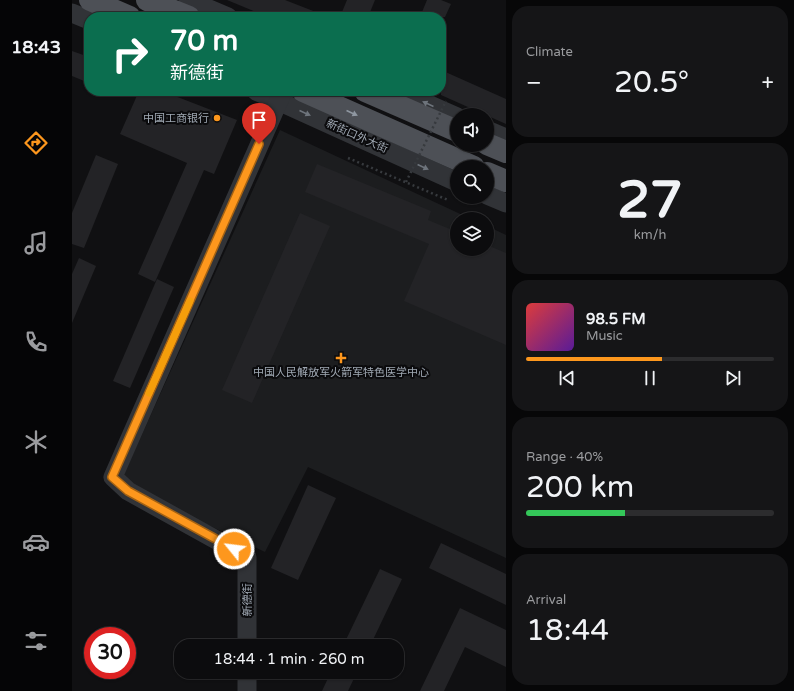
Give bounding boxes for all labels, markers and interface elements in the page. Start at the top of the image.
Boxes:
text: 70 m [170,24,238,58]
icon: right [104,28,156,80]
text: 18:43 [11,36,61,58]
text: Climate [526,44,573,60]
text: 新德街 [170,62,224,84]
text: 20.5° [614,64,689,101]
text: − [526,70,542,96]
text: + [762,70,774,96]
one-way arrow [422,101,433,107]
pin [242,103,276,144]
map controls [450,108,494,256]
button: sound [450,108,494,152]
icon: arrive [248,109,270,131]
one-way arrow [299,110,310,116]
one-way arrow [346,110,357,116]
place label: 中国工商银行 [143,112,209,125]
marker: 中国工商银行 [212,113,222,123]
street label: 新街口外大街 [324,117,390,155]
icon: directions [22,129,50,157]
button: search [450,160,494,204]
one-way arrow [417,163,429,170]
text: 27 [617,169,683,232]
button: layers [450,212,494,256]
text: km/h [634,227,666,243]
icon: music [22,229,50,257]
text: 98.5 FM [586,310,646,328]
icon: phone [22,328,50,356]
text: Music [586,328,623,344]
marker: 中国人民解放军火箭军特色医学中心 [335,352,347,364]
place label: 中国人民解放军火箭军特色医学中心 [253,366,429,379]
icon: previous [556,367,578,389]
icon: pause [639,367,661,389]
icon: next [722,367,744,389]
icon: climate [22,428,50,456]
text: Range · 40% [526,449,603,465]
text: 200 km [526,469,634,506]
icon: car [22,528,50,556]
position arrow [213,528,255,570]
street label: 新德街 [241,584,254,617]
text: Arrival [526,592,566,608]
text: 18:44 [526,612,609,649]
icon: filters [22,627,50,655]
speed limit sign: 30 [84,627,136,679]
text: 18:44 · 1 min · 260 m [214,650,364,668]

